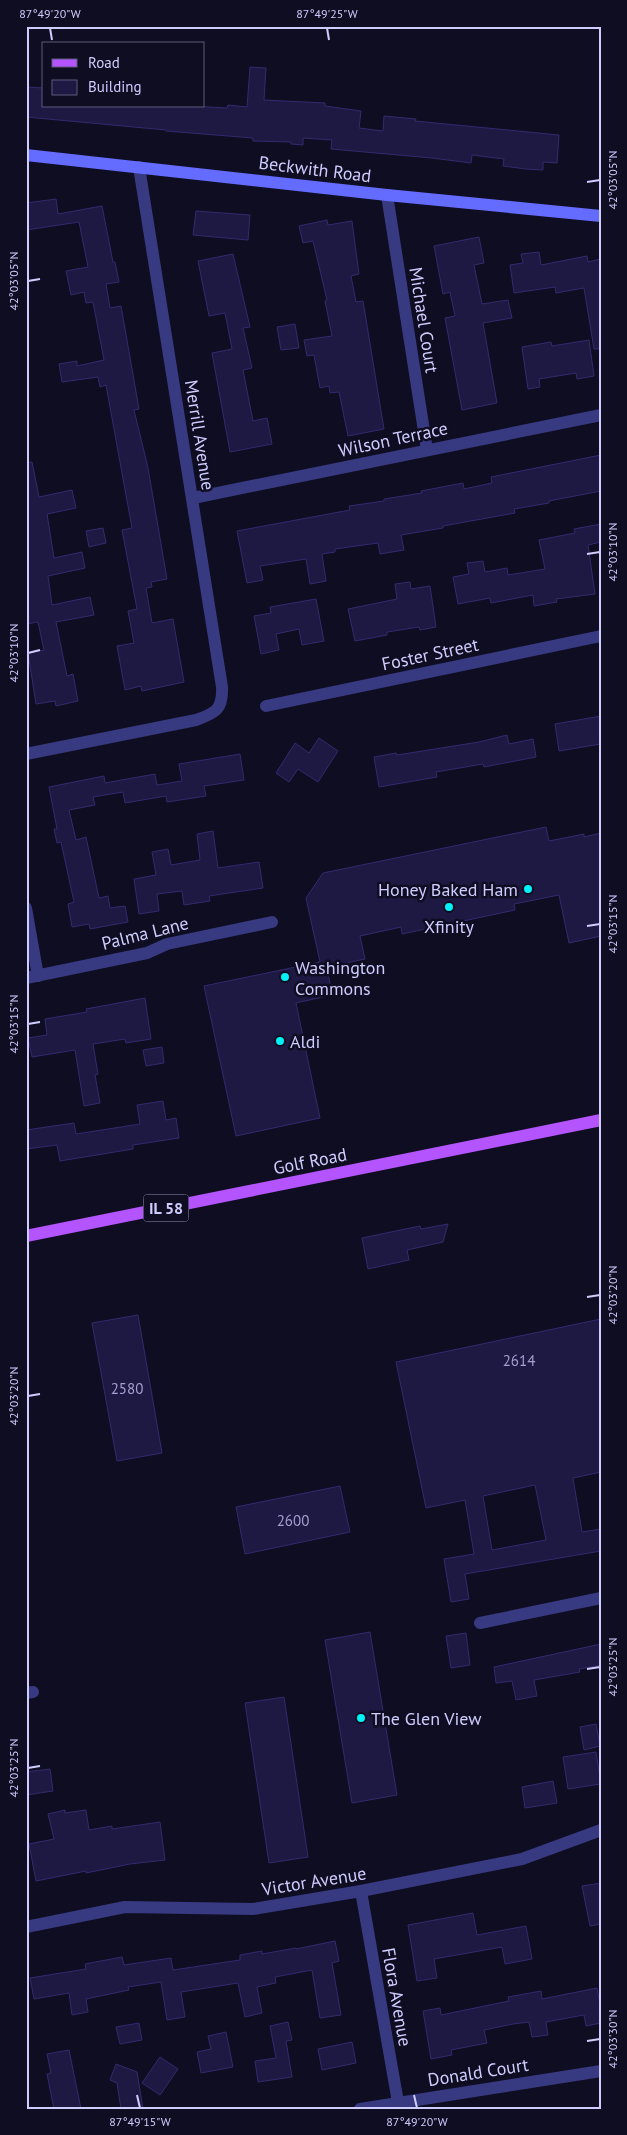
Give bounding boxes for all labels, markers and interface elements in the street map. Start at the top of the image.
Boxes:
text: 87°49'20"W [19,6,81,21]
text: 87°49'25"W [296,6,358,21]
legend [42,42,205,108]
text: Road [88,53,120,72]
text: Building [88,77,142,96]
text: 42°03'05"N [605,150,620,210]
street label: Beckwith Road [257,151,373,187]
text: 42°03'05"N [6,251,21,311]
street label: Michael Court [404,265,444,375]
street label: Merrill Avenue [180,378,220,492]
street label: Wilson Terrace [336,416,450,462]
text: 42°03'10"N [605,522,620,582]
text: 42°03'10"N [6,623,21,683]
street label: Foster Street [379,633,481,675]
place label: Honey Baked Ham [378,878,518,901]
marker: Honey Baked Ham [522,883,534,895]
text: 42°03'15"N [605,894,620,954]
marker: Xfinity [443,901,455,913]
street label: Palma Lane [99,911,191,955]
place label: Xfinity [424,915,475,938]
place label: Washington Commons [295,956,385,1000]
marker: Washington Commons [279,971,291,983]
text: 42°03'15"N [6,994,21,1054]
place label: Aldi [290,1030,320,1053]
marker: Aldi [274,1035,286,1047]
street label: Golf Road [271,1143,349,1179]
road number: IL 58 [144,1194,188,1222]
text: 42°03'20"N [605,1265,620,1325]
house number: 2614 [503,1351,535,1370]
text: 42°03'20"N [6,1366,21,1426]
house number: 2580 [111,1379,143,1398]
house number: 2600 [277,1511,309,1530]
text: 42°03'25"N [605,1637,620,1697]
place label: The Glen View [371,1707,482,1730]
marker: The Glen View [355,1712,367,1724]
text: 42°03'25"N [6,1738,21,1798]
street label: Victor Avenue [259,1861,368,1901]
street label: Flora Avenue [377,1946,417,2048]
text: 42°03'30"N [605,2009,620,2069]
street label: Donald Court [426,2053,530,2091]
text: 87°49'15"W [109,2114,171,2129]
text: 87°49'20"W [386,2114,448,2129]

